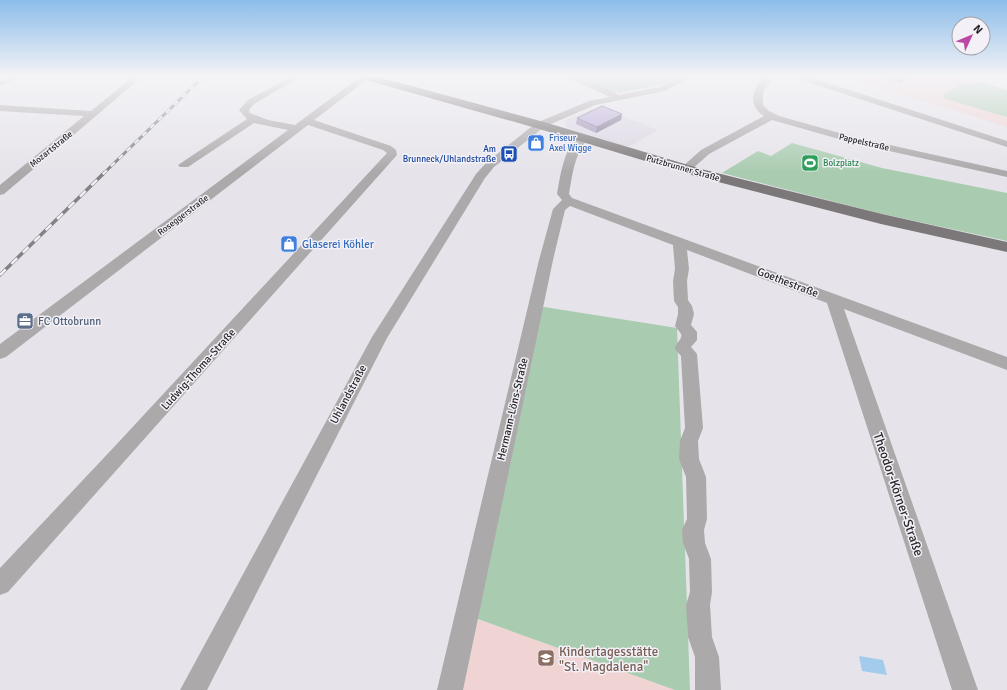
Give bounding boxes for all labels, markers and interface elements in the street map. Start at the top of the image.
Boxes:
north arrow [951,16,991,56]
text: N [970,22,985,37]
street label: Mozartstraße [28,128,75,170]
street label: Pappelstraße [838,131,891,154]
shop icon: Friseur Axel Wigge [526,133,546,153]
place label: Friseur Axel Wigge [549,133,592,154]
place label: Am Brunneck/Uhlandstraße [403,144,496,165]
bus stop icon: Am Brunneck/Uhlandstraße [499,144,519,164]
street label: Putzbrunner Straße [645,153,721,184]
sports icon: Bolzplatz [800,153,820,173]
place label: Bolzplatz [823,158,859,169]
street label: Roseggerstraße [156,192,211,238]
shop icon: Glaserei Köhler [279,234,299,254]
place label: Glaserei Köhler [302,238,374,251]
street label: Goethestraße [755,265,820,300]
office icon: FC Ottobrunn [15,311,35,331]
place label: FC Ottobrunn [38,315,101,328]
street label: Ludwig-Thoma-Straße [159,326,238,413]
street label: Hermann-Löns-Straße [494,357,531,462]
street label: Uhlandstraße [328,363,369,426]
street label: Theodor-Körner-Straße [869,431,927,558]
place label: Kindertagesstätte "St. Magdalena" [559,644,658,675]
school or university icon: Kindertagesstätte "St. Magdalena" [536,648,556,668]

